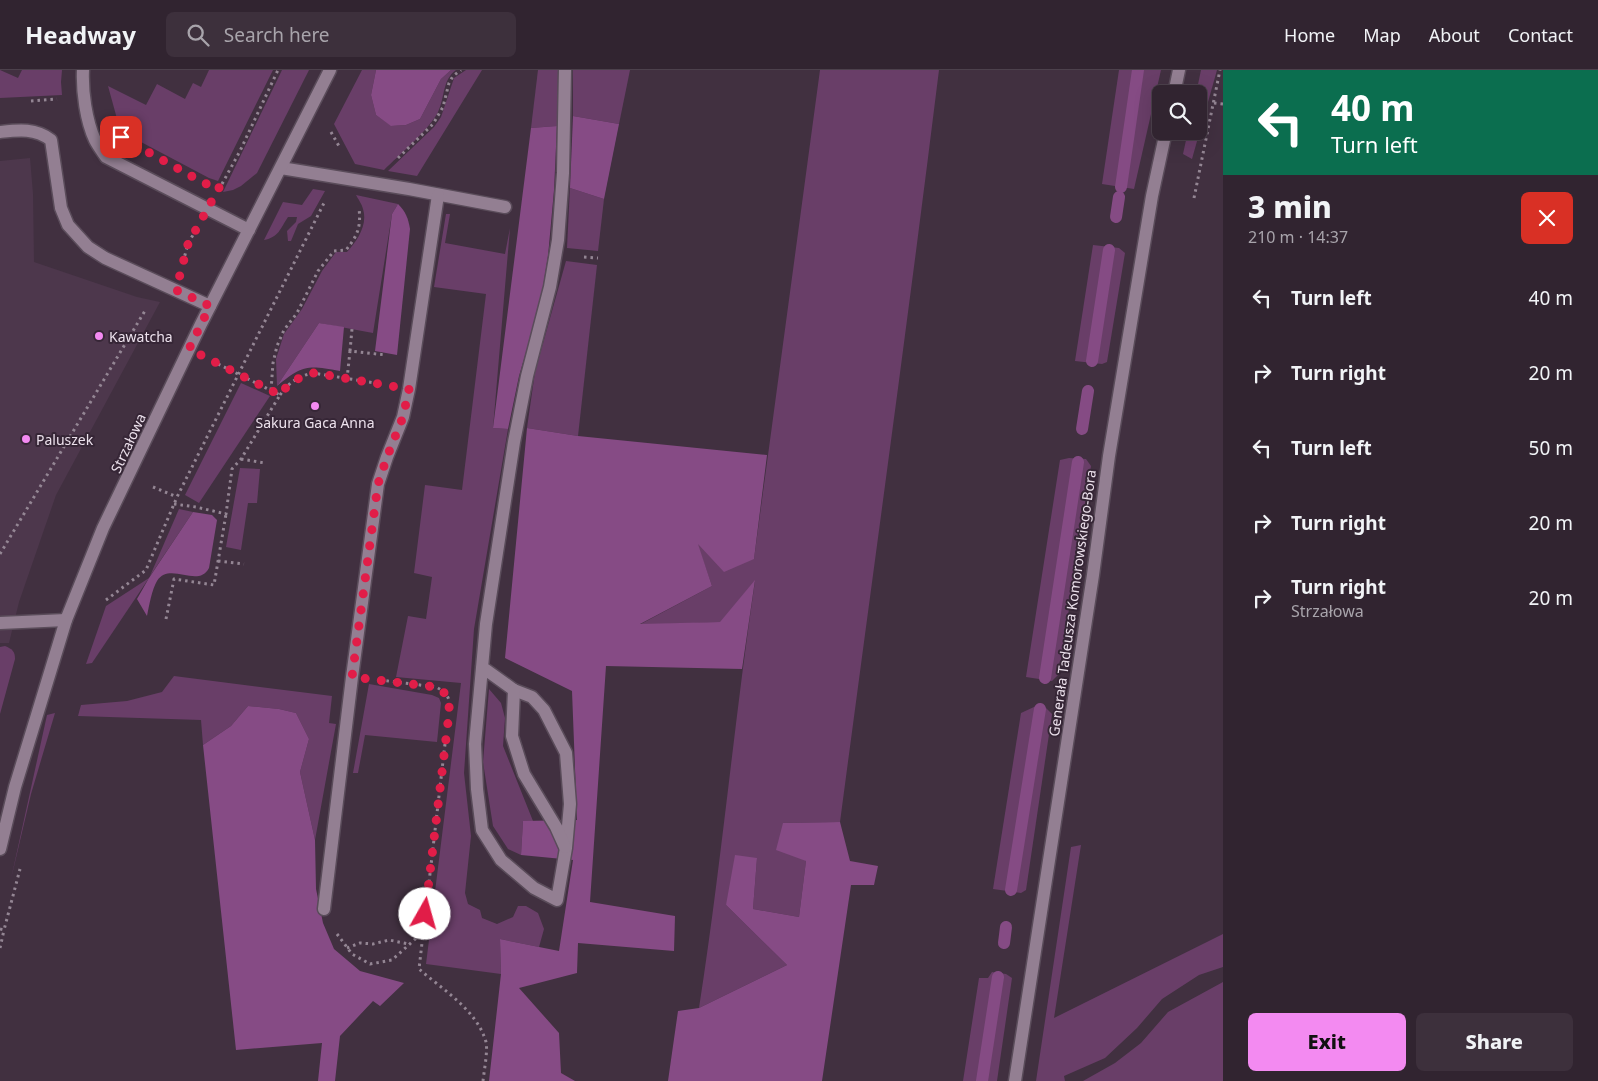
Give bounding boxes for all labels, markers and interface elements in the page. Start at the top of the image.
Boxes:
search box [166,12,516,57]
text: Headway [25,18,136,51]
icon: search [184,21,212,49]
text: Search here [224,22,330,48]
text: Home [1284,23,1335,47]
text: Map [1363,23,1401,47]
text: About [1429,23,1480,47]
text: Contact [1508,23,1573,47]
text: 40 m [1331,84,1414,131]
map controls [1152,85,1207,140]
button: search [1152,85,1207,140]
icon: left [1248,90,1313,155]
pin [100,116,142,158]
icon: arrive [107,123,135,151]
text: Turn left [1331,129,1418,159]
text: 3 min [1248,186,1332,227]
button: close [1521,192,1573,244]
text: 210 m · 14:37 [1248,226,1348,248]
icon: left [1248,284,1276,312]
text: Turn left [1291,285,1372,311]
text: 40 m [1529,285,1573,311]
place label: Kawatcha [109,327,173,346]
marker: Kawatcha [93,330,105,342]
icon: right [1248,359,1276,387]
text: Turn right [1291,360,1386,386]
text: 20 m [1529,360,1573,386]
marker: Sakura Gaca Anna [309,400,321,412]
street label: Strzałowa [106,410,150,476]
place label: Sakura Gaca Anna [255,413,375,432]
place label: Paluszek [36,430,94,449]
marker: Paluszek [20,433,32,445]
icon: left [1248,434,1276,462]
text: Turn left [1291,435,1372,461]
text: 50 m [1529,435,1573,461]
street label: Generała Tadeusza Komorowskiego-Bora [1044,468,1100,738]
icon: right [1248,509,1276,537]
text: Turn right [1291,510,1386,536]
text: 20 m [1529,510,1573,536]
text: Turn right [1291,574,1386,600]
icon: right [1248,584,1276,612]
text: 20 m [1529,585,1573,611]
text: Strzałowa [1291,600,1364,622]
position arrow [398,887,450,939]
button: Exit [1248,1013,1406,1071]
button: Share [1416,1013,1573,1071]

